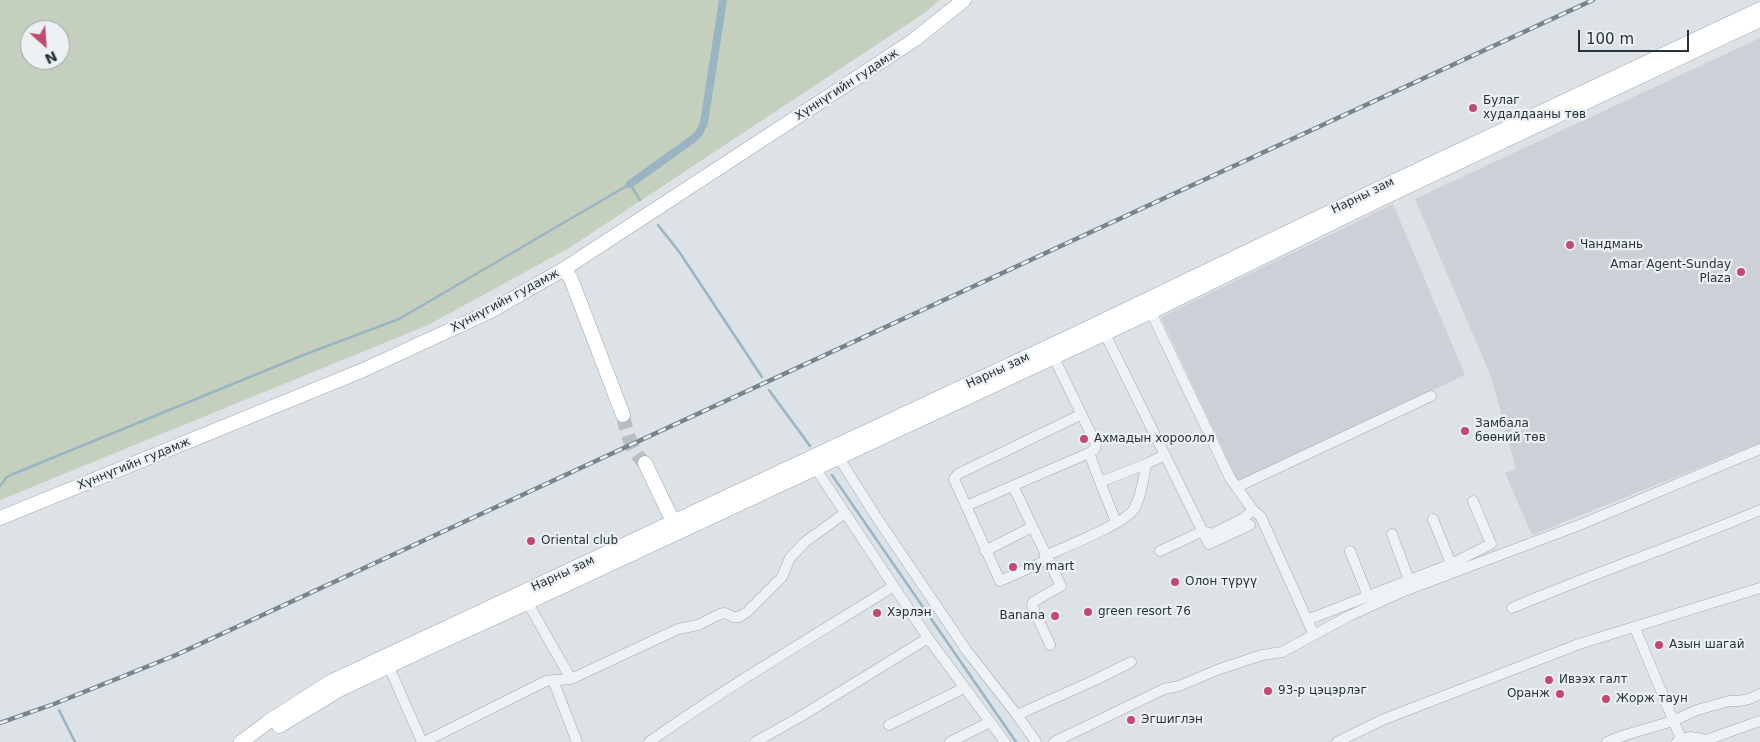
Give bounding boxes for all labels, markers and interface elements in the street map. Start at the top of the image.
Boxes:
north arrow [20,20,70,70]
scale bar [1580,20,1691,52]
text: 100 m [1586,30,1634,48]
street label: Хүннүгийн гудамж [793,46,901,124]
text: N [42,48,60,67]
place label: Булаг худалдааны төв [1483,94,1586,122]
marker: Булаг худалдааны төв [1467,102,1479,114]
street label: Нарны зам [1329,175,1397,217]
place label: Чандмань [1580,238,1643,252]
marker: Чандмань [1564,239,1576,251]
place label: Amar Agent-Sunday Plaza [1610,258,1731,286]
street label: Хүннүгийн гудамж [448,266,562,336]
marker: Amar Agent-Sunday Plaza [1735,266,1747,278]
street label: Нарны зам [964,350,1032,392]
place label: Замбала бөөний төв [1475,417,1546,445]
marker: Замбала бөөний төв [1459,425,1471,437]
place label: Ахмадын хороолол [1094,432,1215,446]
marker: Ахмадын хороолол [1078,433,1090,445]
street label: Хүннүгийн гудамж [75,435,193,493]
place label: Oriental club [541,534,618,548]
marker: Oriental club [525,535,537,547]
street label: Нарны зам [529,553,597,595]
place label: my mart [1023,560,1074,574]
marker: my mart [1007,561,1019,573]
place label: Олон түрүү [1185,575,1257,589]
marker: Олон түрүү [1169,576,1181,588]
place label: green resort 76 [1098,605,1191,619]
place label: Хэрлэн [887,606,932,620]
marker: green resort 76 [1082,606,1094,618]
marker: Хэрлэн [871,607,883,619]
place label: Banana [999,609,1045,623]
marker: Banana [1049,610,1061,622]
place label: Азын шагай [1669,638,1745,652]
marker: Азын шагай [1653,639,1665,651]
place label: Ивээх галт [1559,673,1627,687]
marker: Ивээх галт [1543,674,1555,686]
place label: 93-р цэцэрлэг [1278,684,1367,698]
marker: 93-р цэцэрлэг [1262,685,1274,697]
place label: Оранж [1507,687,1550,701]
marker: Оранж [1554,688,1566,700]
place label: Жорж таун [1616,692,1688,706]
marker: Жорж таун [1600,693,1612,705]
place label: Эгшиглэн [1141,713,1203,727]
marker: Эгшиглэн [1125,714,1137,726]

